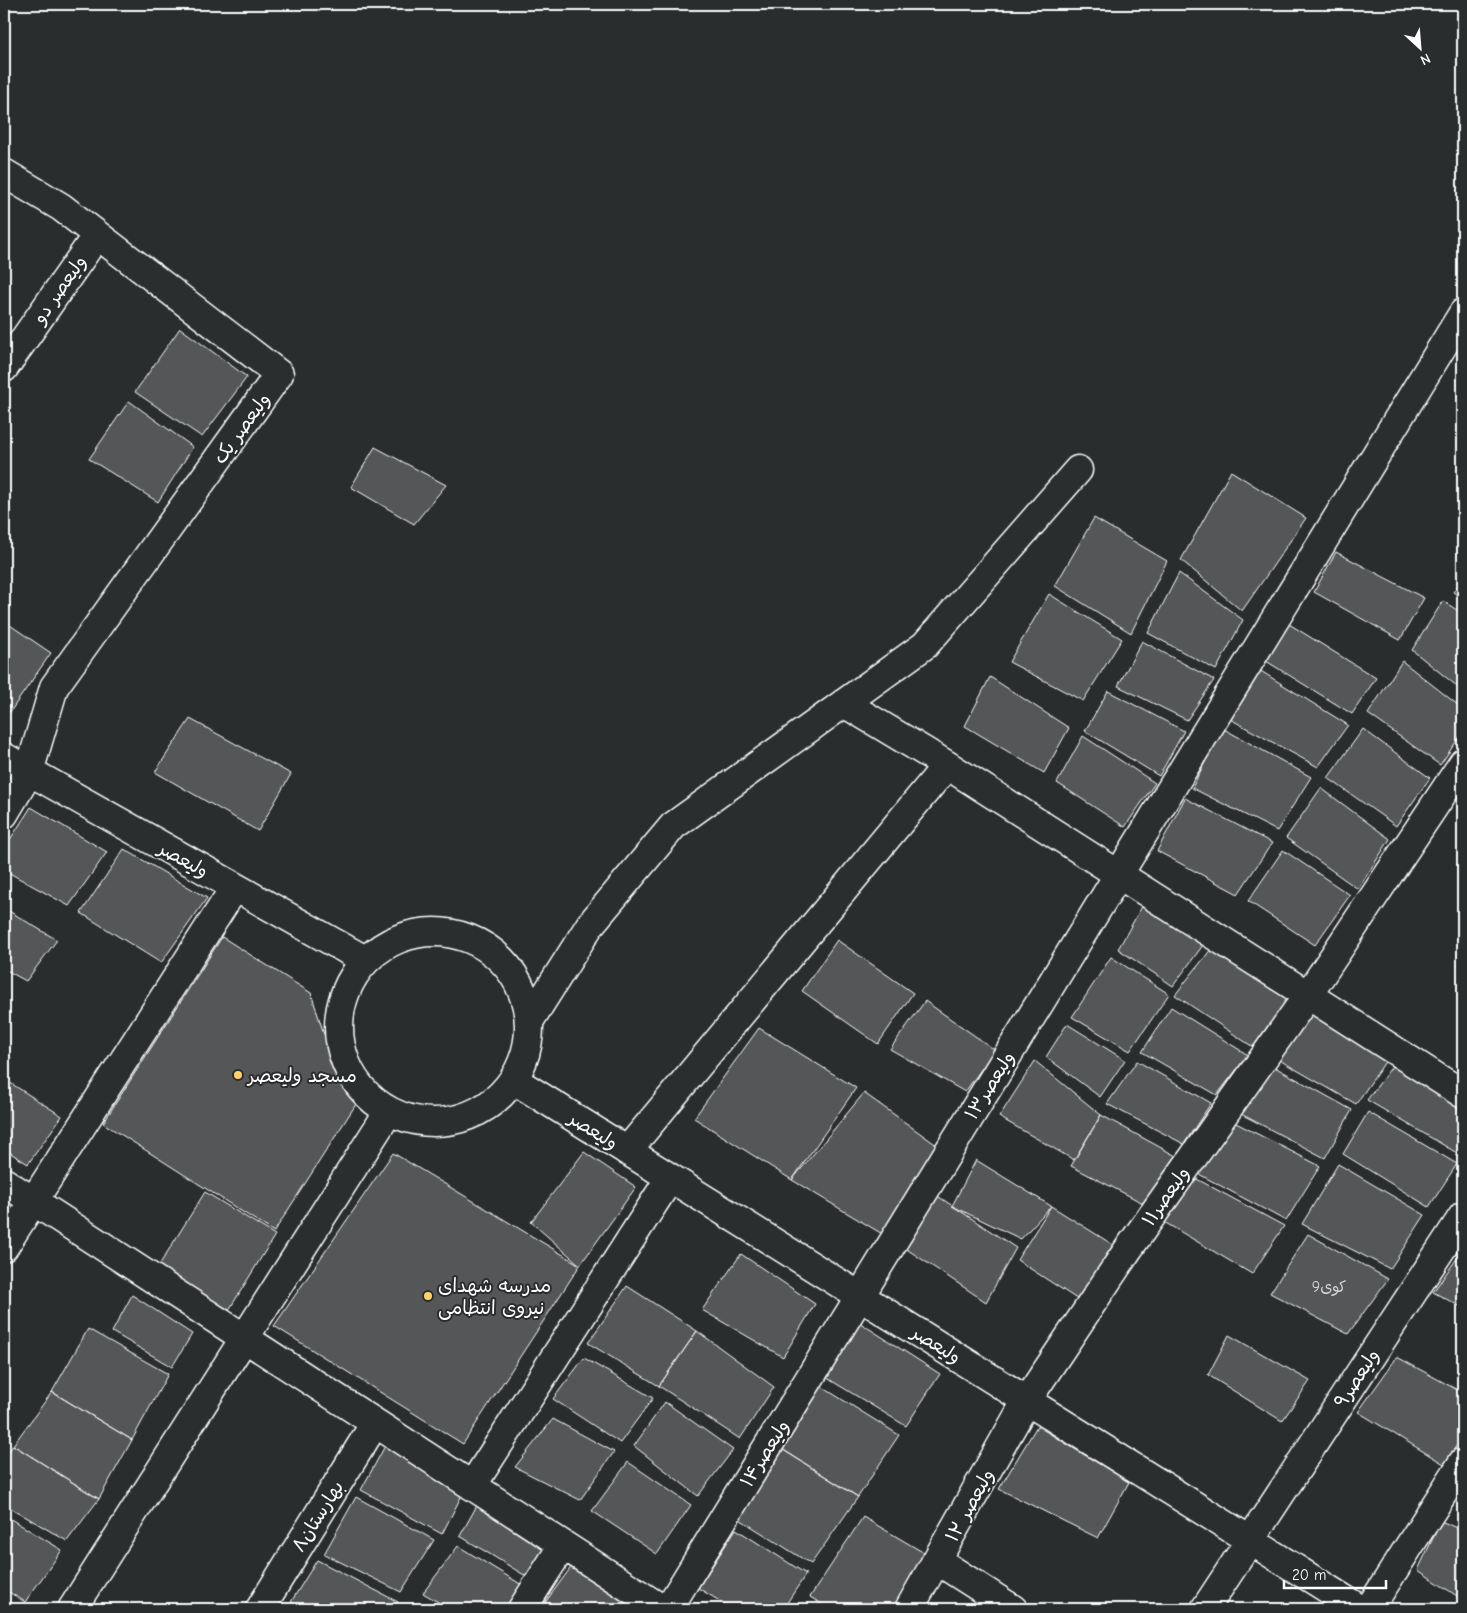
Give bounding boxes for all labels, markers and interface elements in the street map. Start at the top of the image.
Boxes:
north arrow [1394,22,1444,72]
text: N [1418,50,1433,69]
street label: ولیعصر دو [27,251,91,329]
street label: ولیعصر یک [209,389,275,468]
street label: ولیعصر [153,836,212,882]
street label: ولیعصر۱۳ [960,1047,1019,1124]
place label: مسجد ولیعصر [246,1065,357,1087]
marker: مسجد ولیعصر [232,1069,244,1081]
street label: ولیعصر [563,1106,622,1154]
street label: ولیعصر۱۱ [1137,1163,1194,1230]
place label: مدرسه شهدای نیروی انتظامی [438,1275,551,1320]
house number: کوی9 [1312,1278,1347,1297]
marker: مدرسه شهدای نیروی انتظامی [422,1290,434,1302]
street label: ولیعصر [906,1320,965,1368]
street label: ولیعصر۹ [1330,1345,1384,1412]
street label: ولیعصر۱۴ [736,1416,794,1491]
street label: ولیعصر ۱۲ [941,1465,999,1546]
street label: بهارستان۸ [287,1477,348,1556]
scale bar [1284,1558,1387,1590]
text: 20 m [1292,1566,1326,1584]

